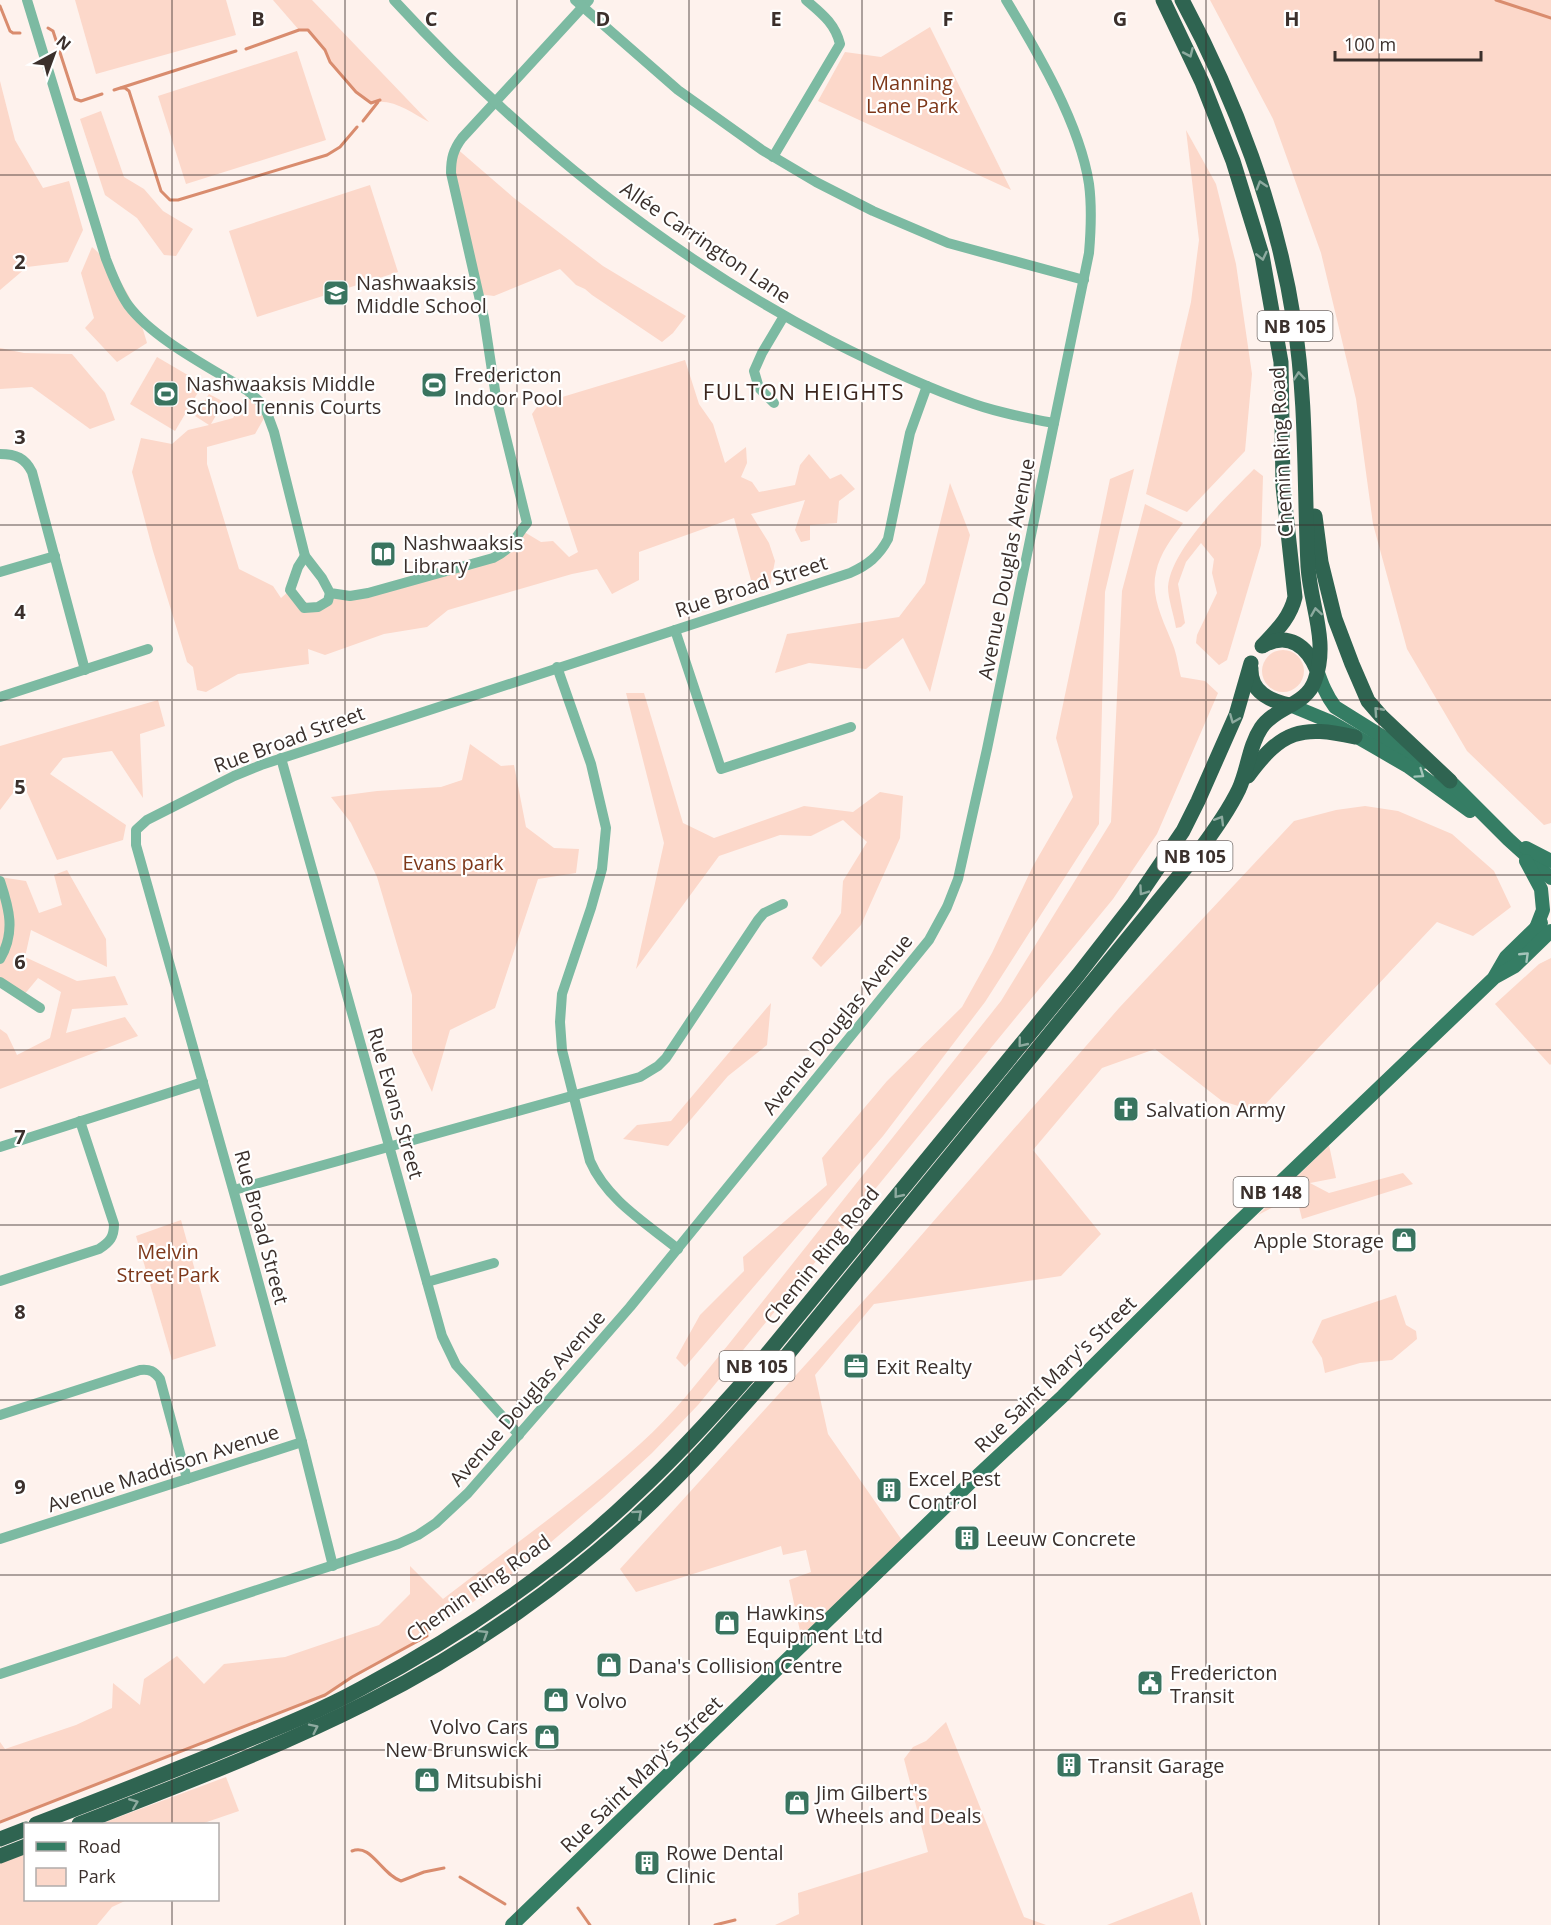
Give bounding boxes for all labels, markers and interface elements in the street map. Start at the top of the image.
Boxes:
text: B [251,5,265,32]
text: C [425,5,438,32]
text: D [596,5,610,32]
text: E [770,5,782,32]
text: F [943,5,953,32]
text: G [1113,5,1127,32]
text: H [1284,5,1300,32]
north arrow [24,24,84,84]
scale bar [1335,24,1480,62]
text: N [52,30,76,55]
text: 100 m [1344,32,1396,56]
one-way arrow [1181,46,1193,57]
park label: Manning Lane Park [866,69,959,119]
street label: Allée Carrington Lane [615,175,797,309]
one-way arrow [1256,181,1268,191]
text: 2 [14,248,26,275]
one-way arrow [1254,250,1267,260]
place label: Nashwaaksis Middle School [356,269,487,319]
school or university icon: Nashwaaksis Middle School [321,278,351,308]
road number: NB 105 [1258,311,1332,341]
place label: Fredericton Indoor Pool [454,361,563,411]
street label: Chemin Ring Road [1263,366,1299,538]
place label: Nashwaaksis Middle School Tennis Courts [186,370,381,420]
sports icon: Fredericton Indoor Pool [419,370,449,400]
one-way arrow [1293,372,1306,381]
district label: FULTON HEIGHTS [703,376,905,406]
sports icon: Nashwaaksis Middle School Tennis Courts [151,379,181,409]
text: 3 [14,423,26,450]
street label: Avenue Douglas Avenue [971,456,1041,682]
place label: Nashwaaksis Library [403,529,523,579]
library icon: Nashwaaksis Library [368,539,398,569]
street label: Rue Broad Street [671,549,831,623]
text: 4 [14,598,26,625]
one-way arrow [1310,608,1322,617]
street label: Rue Broad Street [210,699,368,779]
one-way arrow [1374,707,1385,718]
one-way arrow [1229,713,1241,724]
one-way arrow [1413,767,1424,778]
text: 5 [14,773,26,800]
one-way arrow [1213,816,1225,826]
road number: NB 105 [1158,841,1232,871]
park label: Evans park [402,849,504,876]
one-way arrow [1139,884,1150,895]
street label: Avenue Douglas Avenue [756,928,918,1120]
text: 6 [14,948,26,975]
one-way arrow [1517,953,1528,964]
street label: Rue Evans Street [362,1024,430,1182]
one-way arrow [1018,1037,1029,1048]
church icon: Salvation Army [1111,1094,1141,1124]
place label: Salvation Army [1146,1096,1286,1123]
text: 7 [14,1123,26,1150]
street label: Rue Broad Street [228,1147,296,1307]
road number: NB 148 [1234,1177,1308,1207]
street label: Chemin Ring Road [757,1180,885,1330]
one-way arrow [894,1187,905,1198]
shop icon: Apple Storage [1389,1225,1419,1255]
place label: Apple Storage [1254,1227,1384,1254]
park label: Melvin Street Park [117,1238,220,1288]
street label: Rue Saint Mary's Street [968,1290,1142,1458]
text: 8 [14,1298,26,1325]
street label: Avenue Douglas Avenue [443,1304,611,1492]
road number: NB 105 [720,1351,795,1381]
office icon: Exit Realty [841,1351,871,1381]
place label: Exit Realty [876,1353,973,1380]
street label: Avenue Maddison Avenue [44,1418,282,1518]
place label: Excel Pest Control [908,1465,1001,1515]
text: 9 [14,1473,26,1500]
building icon: Excel Pest Control [874,1475,904,1505]
one-way arrow [631,1510,642,1521]
building icon: Leeuw Concrete [952,1523,982,1553]
place label: Leeuw Concrete [986,1525,1136,1552]
street label: Chemin Ring Road [400,1528,556,1648]
place label: Hawkins Equipment Ltd [746,1599,883,1649]
shop icon: Hawkins Equipment Ltd [712,1608,742,1638]
one-way arrow [478,1629,488,1641]
shop icon: Dana's Collision Centre [594,1650,624,1680]
place label: Dana's Collision Centre [628,1652,843,1679]
place label: Fredericton Transit [1170,1659,1277,1709]
public building icon: Fredericton Transit [1135,1668,1165,1698]
shop icon: Volvo [541,1685,571,1715]
place label: Volvo [576,1687,627,1714]
street label: Rue Saint Mary's Street [554,1690,728,1858]
place label: Volvo Cars New Brunswick [385,1713,528,1763]
shop icon: Volvo Cars New Brunswick [532,1722,562,1752]
one-way arrow [308,1724,319,1736]
building icon: Transit Garage [1054,1750,1084,1780]
place label: Transit Garage [1088,1752,1225,1779]
shop icon: Mitsubishi [412,1765,442,1795]
place label: Mitsubishi [446,1767,542,1794]
place label: Jim Gilbert's Wheels and Deals [814,1779,981,1829]
shop icon: Jim Gilbert's Wheels and Deals [782,1788,812,1818]
one-way arrow [128,1798,139,1810]
legend [24,1823,219,1901]
text: Road [78,1834,121,1858]
place label: Rowe Dental Clinic [666,1839,784,1889]
building icon: Rowe Dental Clinic [632,1848,662,1878]
text: Park [78,1864,116,1888]

